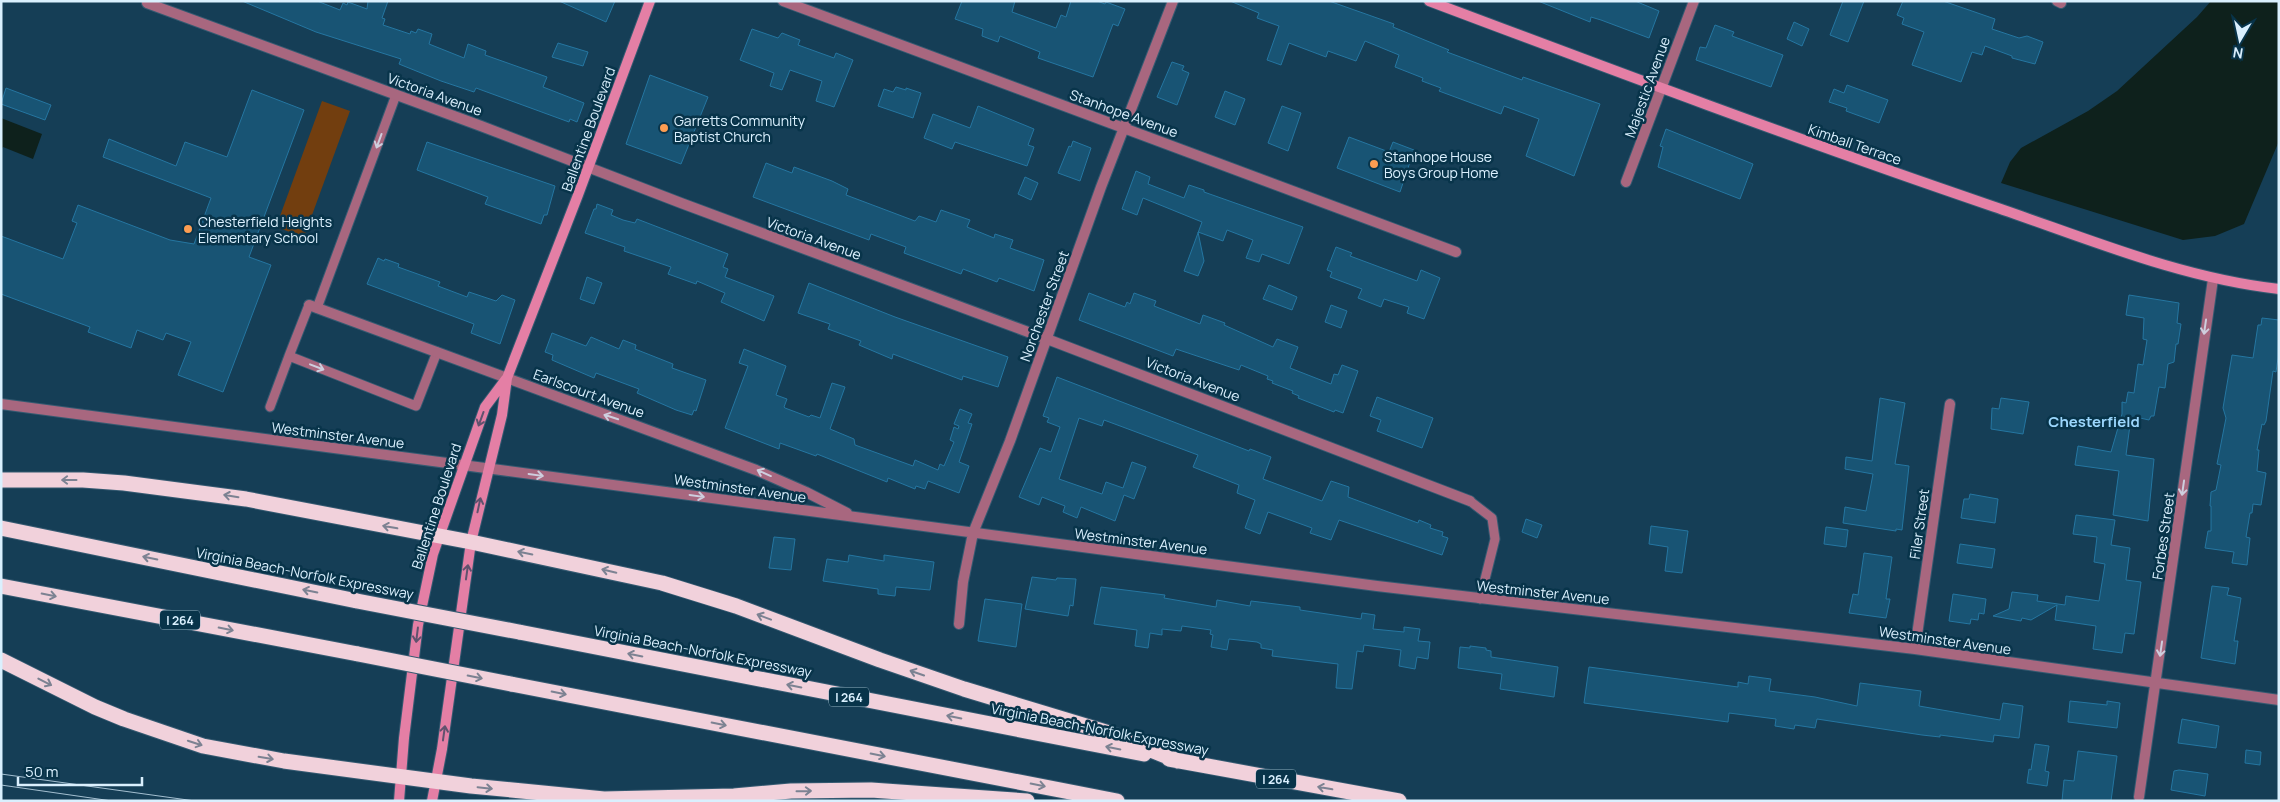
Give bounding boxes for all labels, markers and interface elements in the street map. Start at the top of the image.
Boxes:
north arrow [2215,15,2265,65]
street label: Majestic Avenue [1620,34,1674,140]
text: N [2231,43,2244,64]
street label: Ballentine Boulevard [557,64,619,194]
street label: Victoria Avenue [385,68,485,120]
street label: Stanhope Avenue [1067,85,1181,141]
place label: Garretts Community Baptist Church [674,111,806,146]
street label: Kimball Terrace [1806,119,1904,169]
marker: Garretts Community Baptist Church [658,122,670,134]
one-way arrow [374,133,383,148]
place label: Stanhope House Boys Group Home [1384,147,1498,182]
marker: Stanhope House Boys Group Home [1368,158,1380,170]
place label: Chesterfield Heights Elementary School [198,212,332,247]
street label: Victoria Avenue [764,212,864,264]
marker: Chesterfield Heights Elementary School [182,223,194,235]
street label: Norchester Street [1015,247,1073,364]
one-way arrow [2200,318,2210,334]
street label: Victoria Avenue [1143,352,1243,406]
one-way arrow [309,363,324,372]
street label: Earlscourt Avenue [531,364,647,422]
one-way arrow [476,410,485,426]
district label: Chesterfield [2048,411,2140,432]
one-way arrow [604,412,620,422]
street label: Westminster Avenue [271,417,405,453]
street label: Ballentine Boulevard [407,441,465,571]
one-way arrow [757,468,772,478]
street label: Westminster Avenue [673,469,807,507]
one-way arrow [527,470,543,480]
one-way arrow [61,475,78,485]
one-way arrow [2178,479,2188,495]
street label: Filer Street [1905,487,1933,560]
one-way arrow [223,491,239,501]
one-way arrow [688,491,704,501]
street label: Forbes Street [2147,491,2179,581]
one-way arrow [475,498,484,514]
one-way arrow [383,521,399,531]
street label: Westminster Avenue [1074,523,1208,559]
street label: Virginia Beach-Norfolk Expressway [195,543,416,604]
one-way arrow [517,548,533,558]
one-way arrow [143,553,159,563]
one-way arrow [462,565,472,581]
one-way arrow [601,566,617,575]
street label: Westminster Avenue [1476,576,1610,608]
one-way arrow [302,586,318,595]
one-way arrow [41,590,57,600]
road number: I 264 [160,610,200,630]
one-way arrow [757,611,772,620]
street label: Virginia Beach-Norfolk Expressway [593,621,814,682]
street label: Westminster Avenue [1878,621,2012,659]
one-way arrow [217,624,233,634]
one-way arrow [412,626,422,642]
one-way arrow [2156,640,2166,656]
one-way arrow [627,649,643,659]
one-way arrow [910,668,925,677]
one-way arrow [466,672,482,682]
one-way arrow [37,678,52,687]
one-way arrow [787,681,803,690]
road number: I 264 [829,688,869,706]
one-way arrow [551,689,567,699]
street label: Virginia Beach-Norfolk Expressway [990,699,1211,760]
one-way arrow [946,712,962,721]
one-way arrow [710,720,726,729]
one-way arrow [440,726,450,742]
one-way arrow [187,739,203,748]
one-way arrow [1106,743,1122,753]
one-way arrow [870,750,886,760]
scale bar [18,754,141,786]
one-way arrow [258,754,274,764]
text: 50 m [25,761,59,782]
road number: I 264 [1256,770,1296,789]
one-way arrow [1030,781,1046,791]
one-way arrow [1317,782,1333,792]
one-way arrow [477,783,493,792]
one-way arrow [796,786,812,796]

